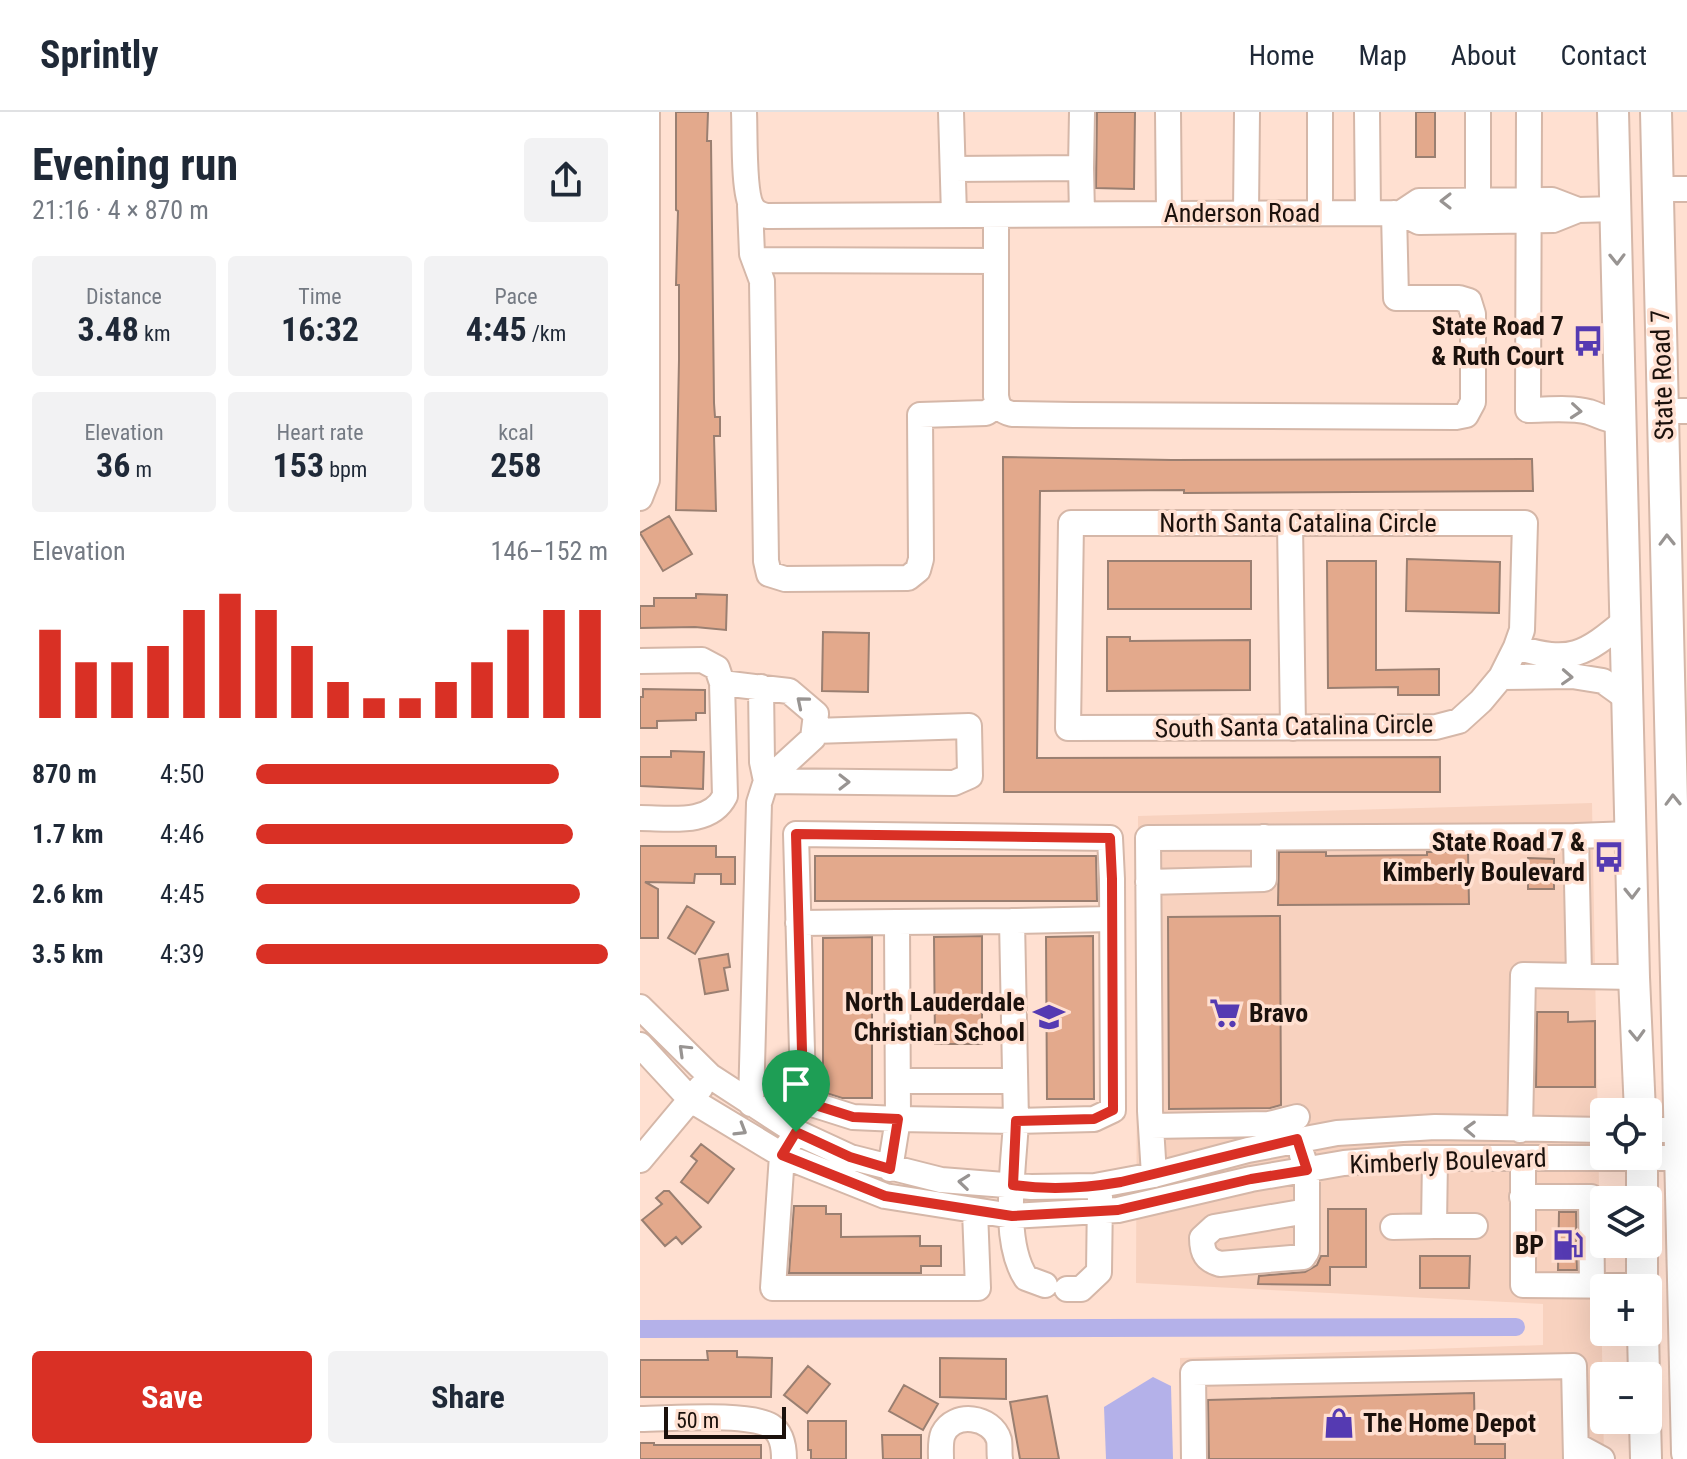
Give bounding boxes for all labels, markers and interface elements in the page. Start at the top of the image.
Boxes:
text: Sprintly [40,33,158,77]
text: Home [1249,39,1314,72]
text: Map [1358,39,1407,72]
text: About [1451,39,1517,72]
text: Contact [1561,39,1647,72]
button: share [524,138,608,222]
text: Evening run [32,139,238,191]
one-way arrow [1439,192,1452,210]
text: 21:16 · 4 × 870 m [32,195,209,225]
street label: Anderson Road [1164,198,1320,228]
one-way arrow [1609,253,1626,266]
text: Distance [86,284,162,309]
text: Time [298,284,342,309]
text: Pace [494,284,538,309]
text: 3.48 [78,309,139,349]
text: 16:32 [281,309,359,349]
text: 4:45 [466,309,527,349]
street label: State Road 7 [1645,309,1679,441]
place label: State Road 7 & Ruth Court [1431,311,1564,371]
text: km [139,321,170,346]
text: /km [527,321,566,346]
bus stop icon: State Road 7 & Ruth Court [1571,324,1605,358]
one-way arrow [1569,402,1582,419]
text: Elevation [84,420,164,445]
text: Heart rate [277,420,363,445]
text: kcal [498,420,534,445]
text: 36 [96,445,130,485]
text: 153 [273,445,324,485]
text: 258 [490,445,542,485]
text: m [130,457,152,482]
text: bpm [324,457,367,482]
street label: North Santa Catalina Circle [1159,508,1437,538]
one-way arrow [1658,533,1675,546]
text: Elevation [32,536,126,566]
text: 146–152 m [491,536,608,566]
one-way arrow [1562,668,1574,685]
one-way arrow [797,697,811,712]
street label: South Santa Catalina Circle [1154,709,1434,743]
text: 870 m [32,759,97,789]
text: 4:50 [160,759,205,789]
one-way arrow [838,773,851,791]
one-way arrow [1664,793,1681,806]
text: 1.7 km [32,819,104,849]
text: 4:46 [160,819,205,849]
place label: State Road 7 & Kimberly Boulevard [1383,827,1585,887]
bus stop icon: State Road 7 & Kimberly Boulevard [1592,840,1626,874]
text: 2.6 km [32,879,104,909]
text: 4:45 [160,879,205,909]
one-way arrow [1624,887,1641,900]
text: 3.5 km [32,939,104,969]
text: 4:39 [160,939,205,969]
place label: North Lauderdale Christian School [845,987,1025,1047]
supermarket icon: Bravo [1208,996,1242,1030]
place label: Bravo [1249,998,1308,1028]
school or university icon: North Lauderdale Christian School [1032,1000,1066,1034]
one-way arrow [1628,1029,1645,1042]
one-way arrow [679,1045,693,1060]
pin [762,1050,830,1132]
icon: arrive [774,1062,818,1106]
map controls [1590,1098,1662,1434]
button: locate [1590,1098,1662,1170]
one-way arrow [732,1120,747,1136]
one-way arrow [1463,1120,1476,1137]
street label: Kimberly Boulevard [1349,1143,1547,1179]
one-way arrow [958,1174,971,1191]
button: layers [1590,1186,1662,1258]
fuel station icon: BP [1551,1228,1585,1262]
place label: BP [1515,1230,1544,1260]
button: + [1590,1274,1662,1346]
button: Save [32,1351,312,1443]
button: Share [328,1351,608,1443]
button: − [1590,1362,1662,1434]
scale bar [664,1403,786,1439]
shop icon: The Home Depot [1322,1406,1356,1440]
text: 50 m [676,1408,719,1433]
place label: The Home Depot [1363,1408,1536,1438]

